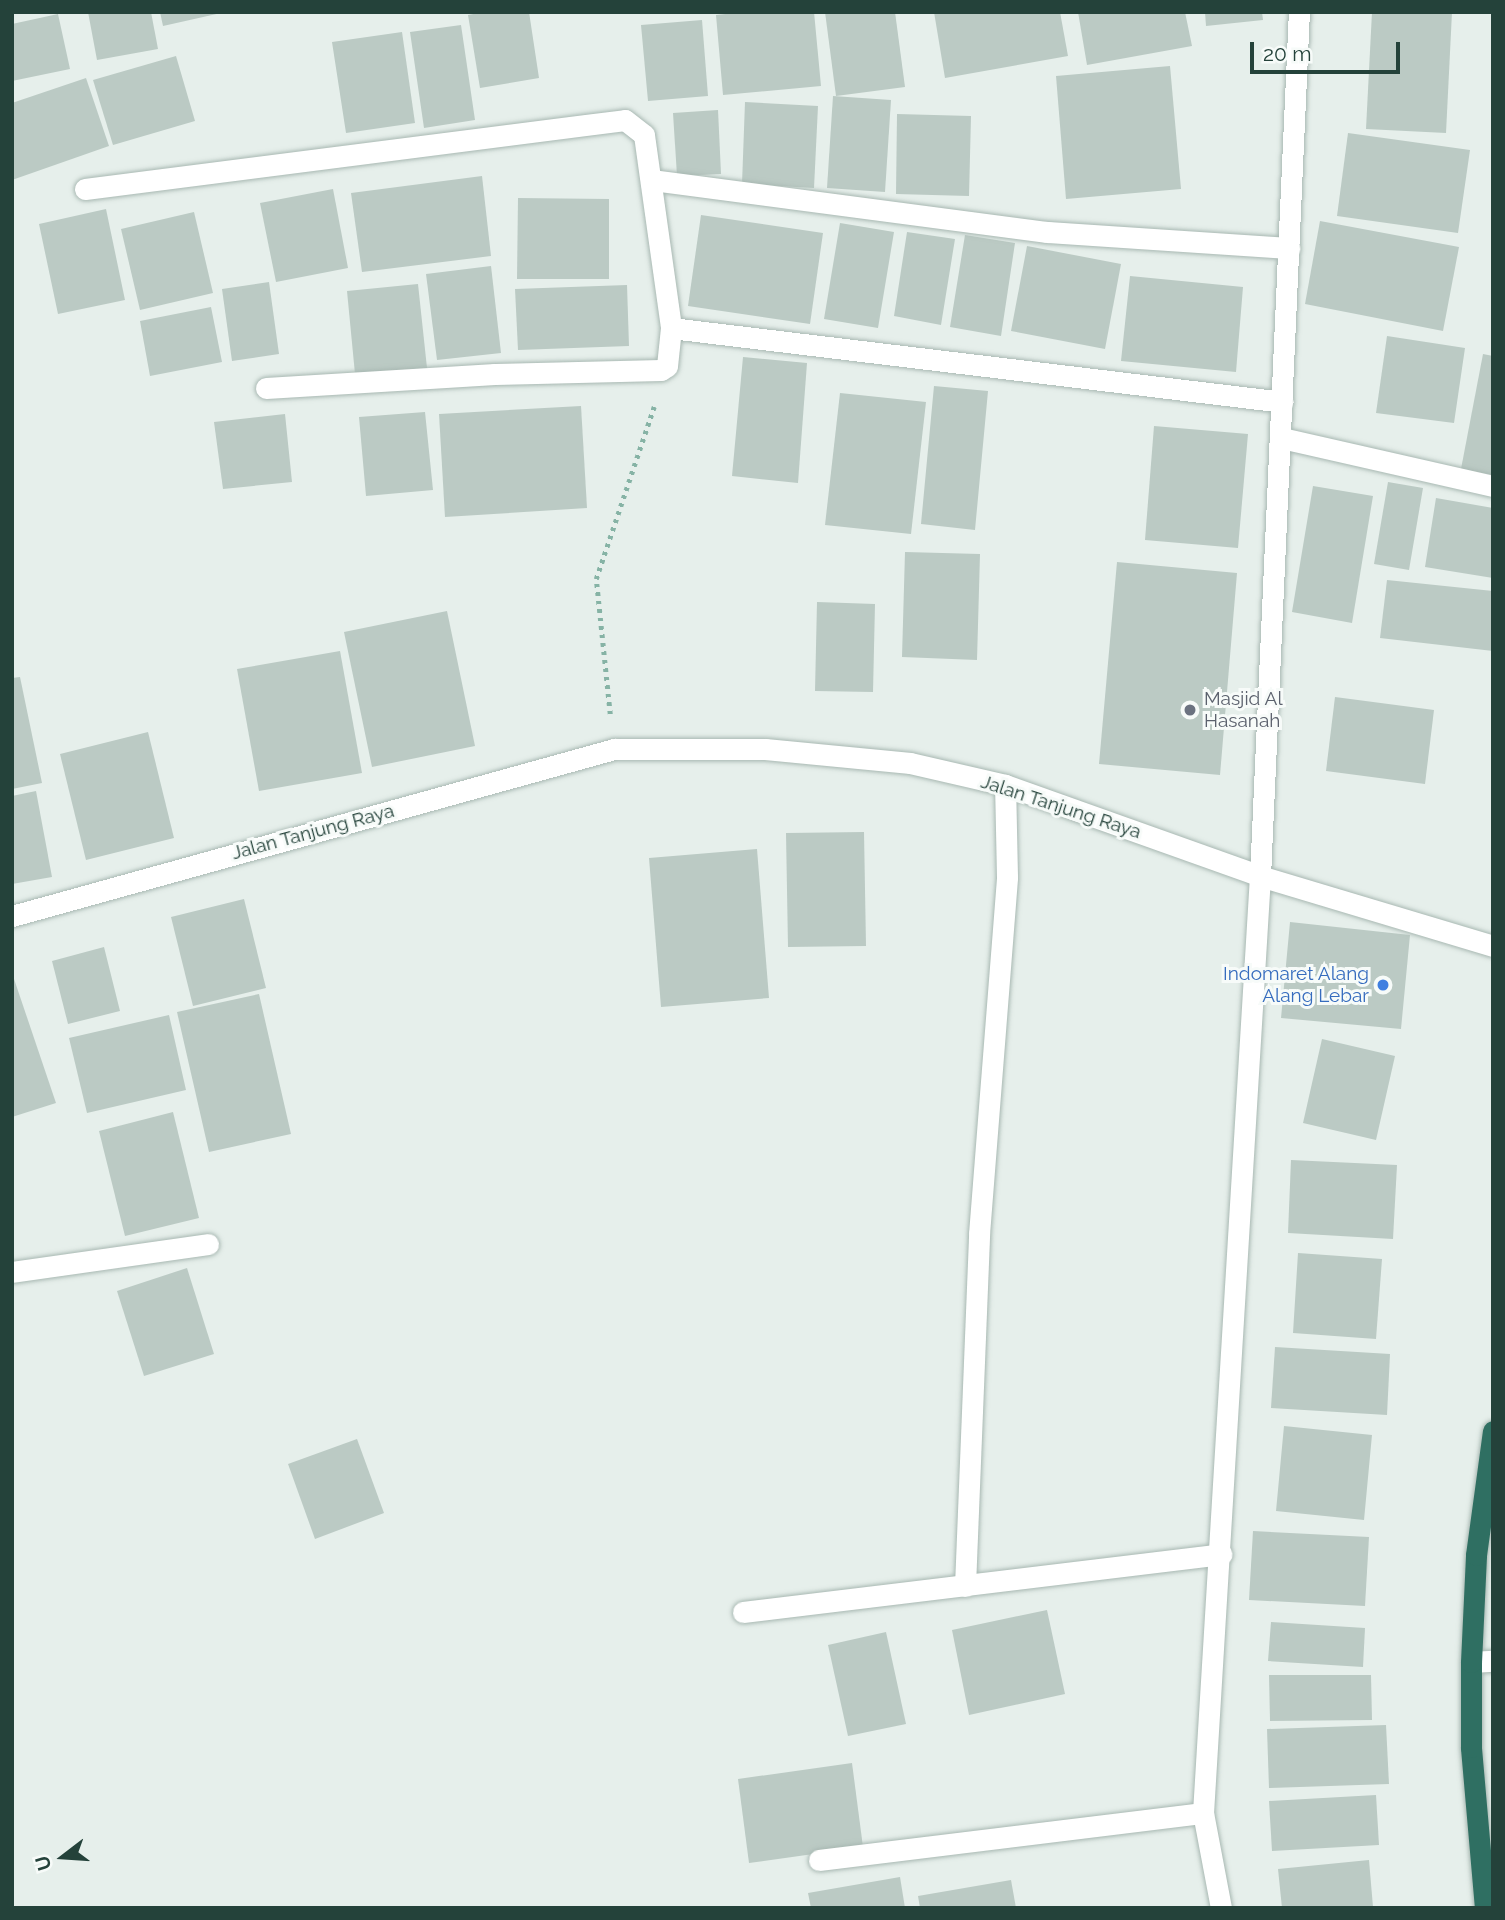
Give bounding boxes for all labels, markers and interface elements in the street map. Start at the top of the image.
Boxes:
scale bar [1253,28,1404,72]
text: 20 m [1263,41,1311,66]
place label: Masjid Al Hasanah [1204,688,1283,732]
marker: Masjid Al Hasanah [1182,702,1198,718]
street label: Jalan Tanjung Raya [978,770,1144,844]
street label: Jalan Tanjung Raya [229,799,397,865]
place label: Indomaret Alang Alang Lebar [1222,963,1369,1007]
marker: Indomaret Alang Alang Lebar [1375,977,1391,993]
north arrow [28,1822,98,1892]
text: U [30,1853,56,1873]

